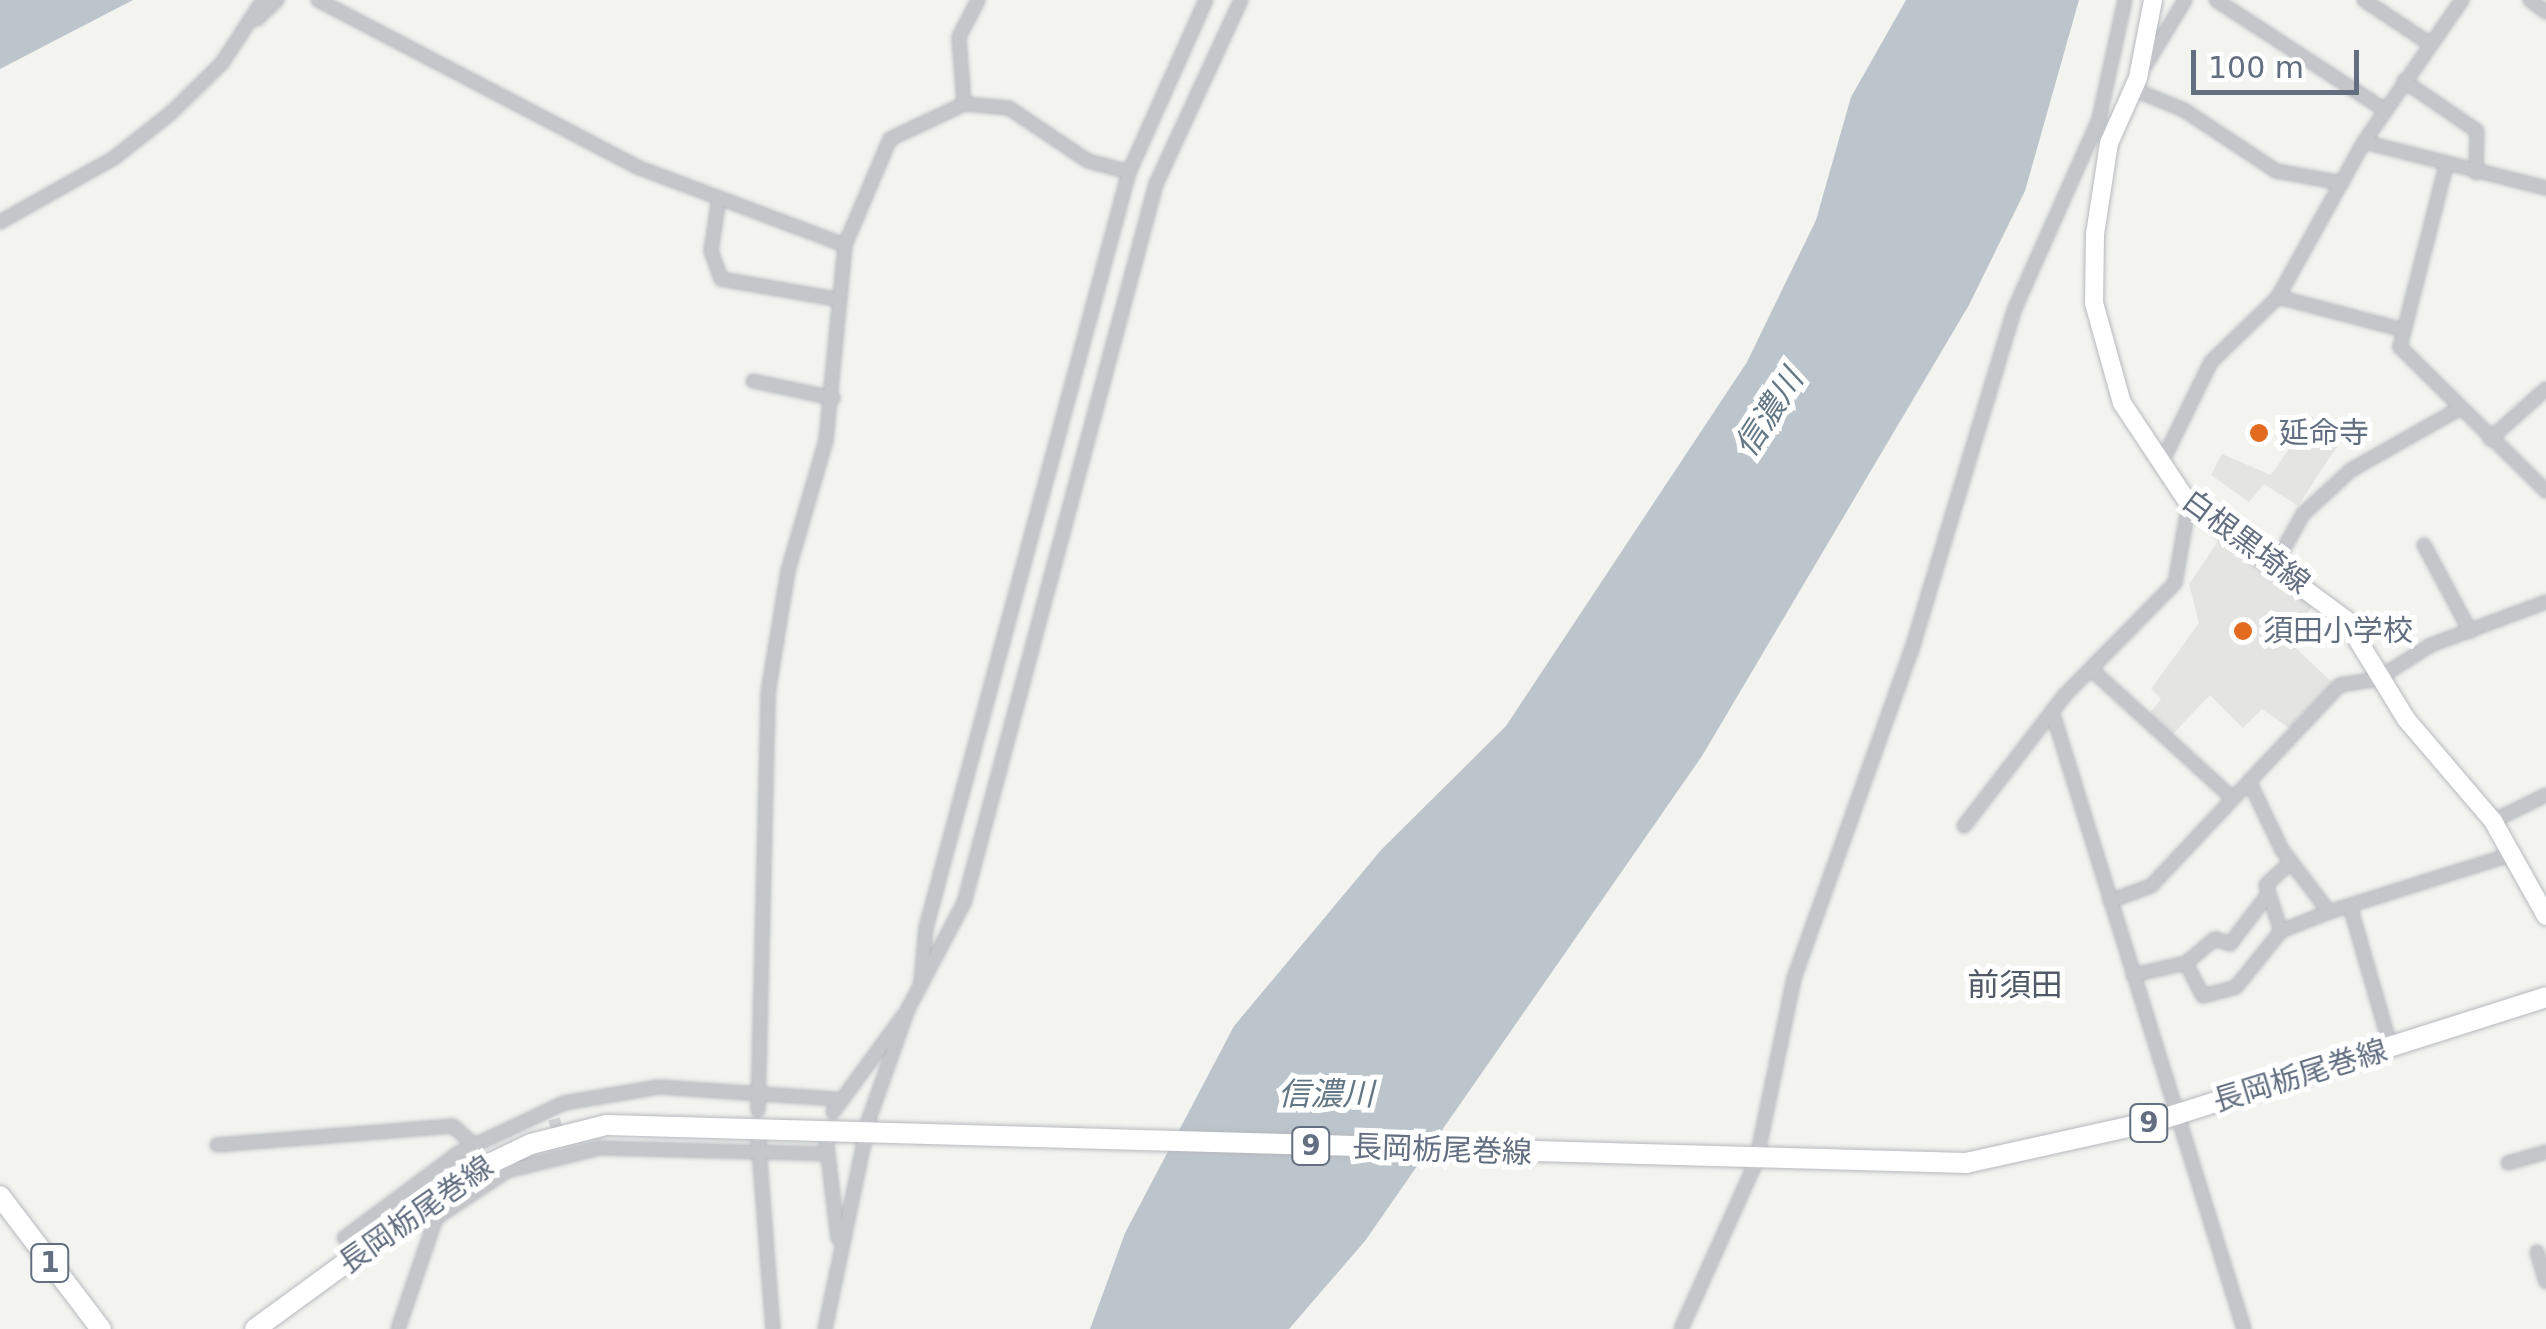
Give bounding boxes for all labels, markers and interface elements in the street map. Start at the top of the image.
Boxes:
scale bar [2196,30,2364,92]
text: 100 m [2208,50,2304,85]
water label: 信濃川 [1727,362,1811,464]
place label: 延命寺 [2279,415,2369,451]
marker: 延命寺 [2248,422,2270,444]
street label: 白根黒埼線 [2175,482,2317,602]
place label: 須田小学校 [2263,613,2413,649]
marker: 須田小学校 [2232,620,2254,642]
district label: 前須田 [1967,966,2063,1004]
street label: 長岡栃尾巻線 [2209,1032,2391,1120]
water label: 信濃川 [1278,1075,1374,1113]
road number: 9 [2129,1100,2169,1146]
road number: 9 [1291,1123,1331,1169]
street label: 長岡栃尾巻線 [1351,1129,1533,1171]
street label: 長岡栃尾巻線 [332,1149,500,1281]
road number: 1 [30,1240,70,1286]

